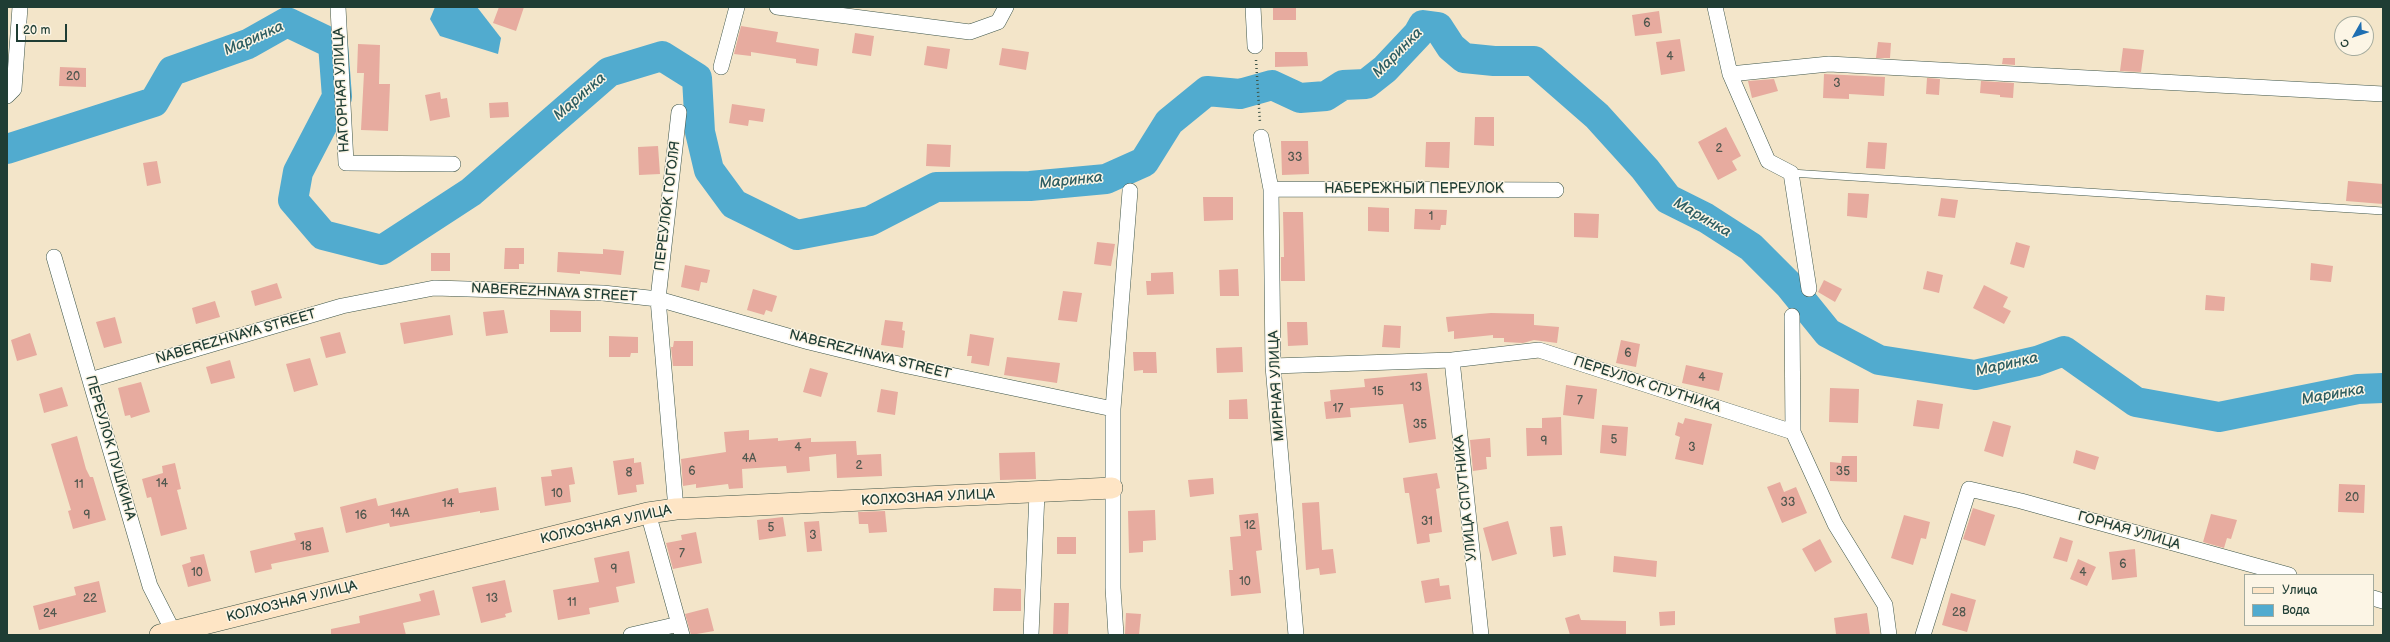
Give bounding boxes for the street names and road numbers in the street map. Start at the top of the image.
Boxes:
street label: НАГОРНАЯ УЛИЦА [330,27,354,153]
street label: ПЕРЕУЛОК ГОГОЛЯ [652,140,684,272]
street label: НАБЕРЕЖНЫЙ ПЕРЕУЛОК [1324,181,1504,197]
street label: NABEREZHNAYA STREET [470,280,638,306]
street label: NABEREZHNAYA STREET [154,306,318,368]
street label: NABEREZHNAYA STREET [787,327,953,383]
street label: МИРНАЯ УЛИЦА [1266,330,1288,442]
street label: ПЕРЕУЛОК СПУТНИКА [1571,353,1723,417]
street label: ПЕРЕУЛОК ПУШКИНА [81,374,139,522]
street label: УЛИЦА СПУТНИКА [1451,434,1481,562]
street label: КОЛХОЗНАЯ УЛИЦА [861,486,995,510]
street label: КОЛХОЗНАЯ УЛИЦА [539,502,673,548]
street label: ГОРНАЯ УЛИЦА [2076,508,2182,554]
street label: КОЛХОЗНАЯ УЛИЦА [225,578,359,626]

